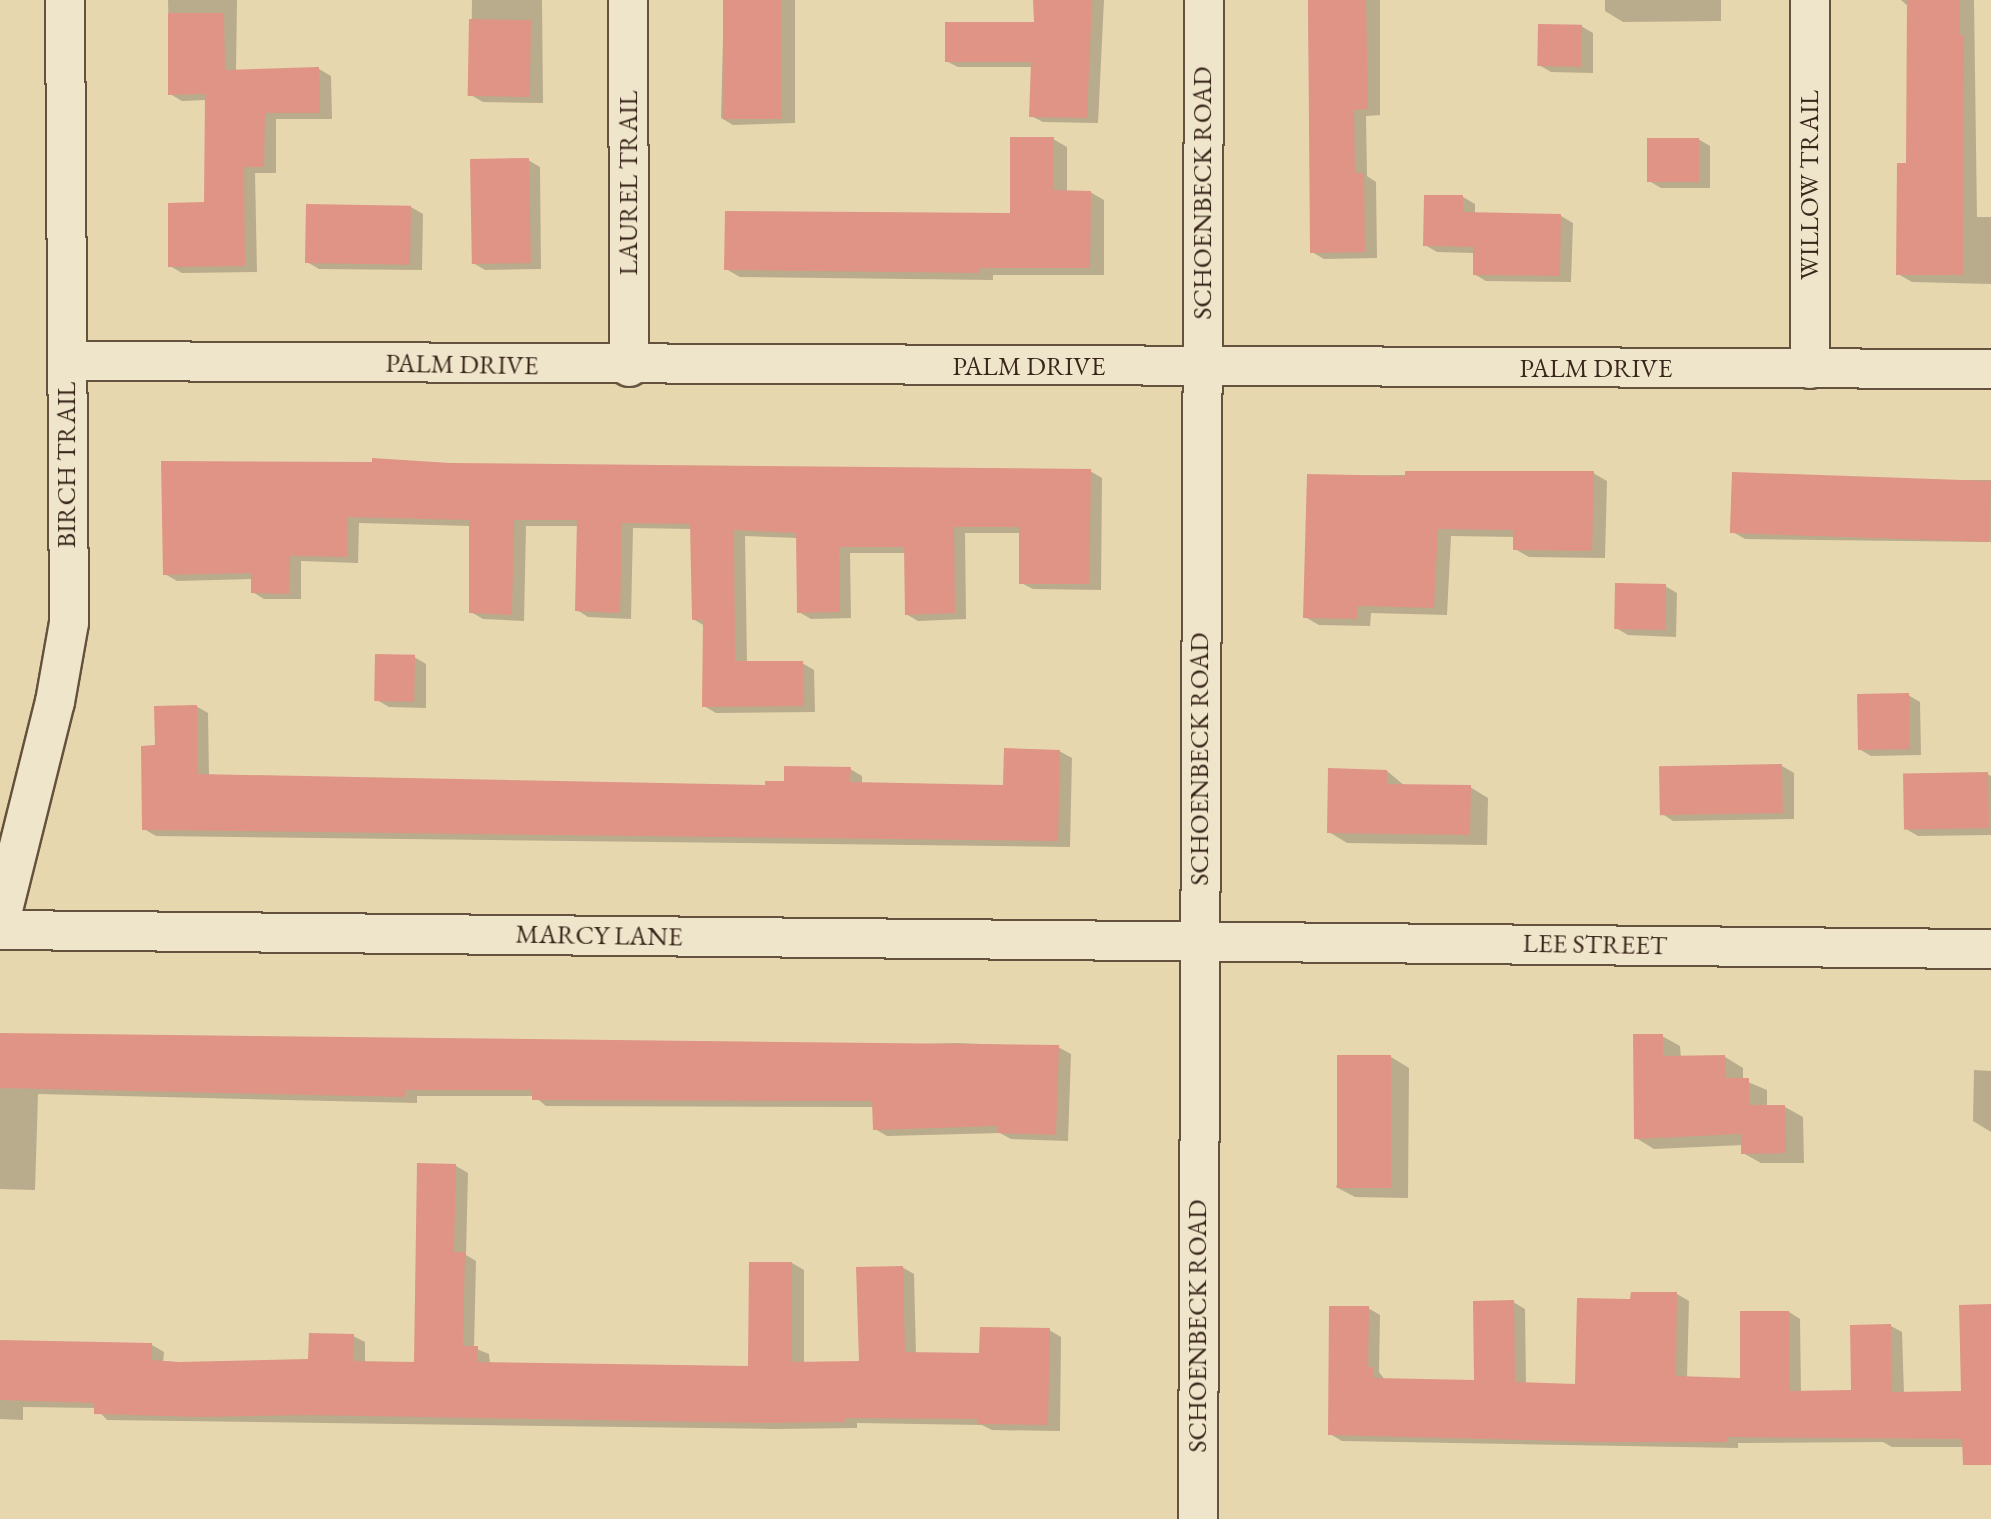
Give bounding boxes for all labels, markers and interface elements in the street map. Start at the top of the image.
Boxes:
street label: SCHOENBECK ROAD [1187,66,1219,320]
street label: WILLOW TRAIL [1794,90,1826,280]
street label: LAUREL TRAIL [613,91,645,275]
street label: PALM DRIVE [385,348,539,382]
street label: PALM DRIVE [953,351,1105,383]
street label: PALM DRIVE [1520,353,1672,385]
street label: BIRCH TRAIL [51,382,83,548]
street label: SCHOENBECK ROAD [1184,632,1216,886]
street label: MARCY LANE [515,919,683,953]
street label: LEE STREET [1522,928,1668,962]
street label: SCHOENBECK ROAD [1182,1199,1214,1453]

